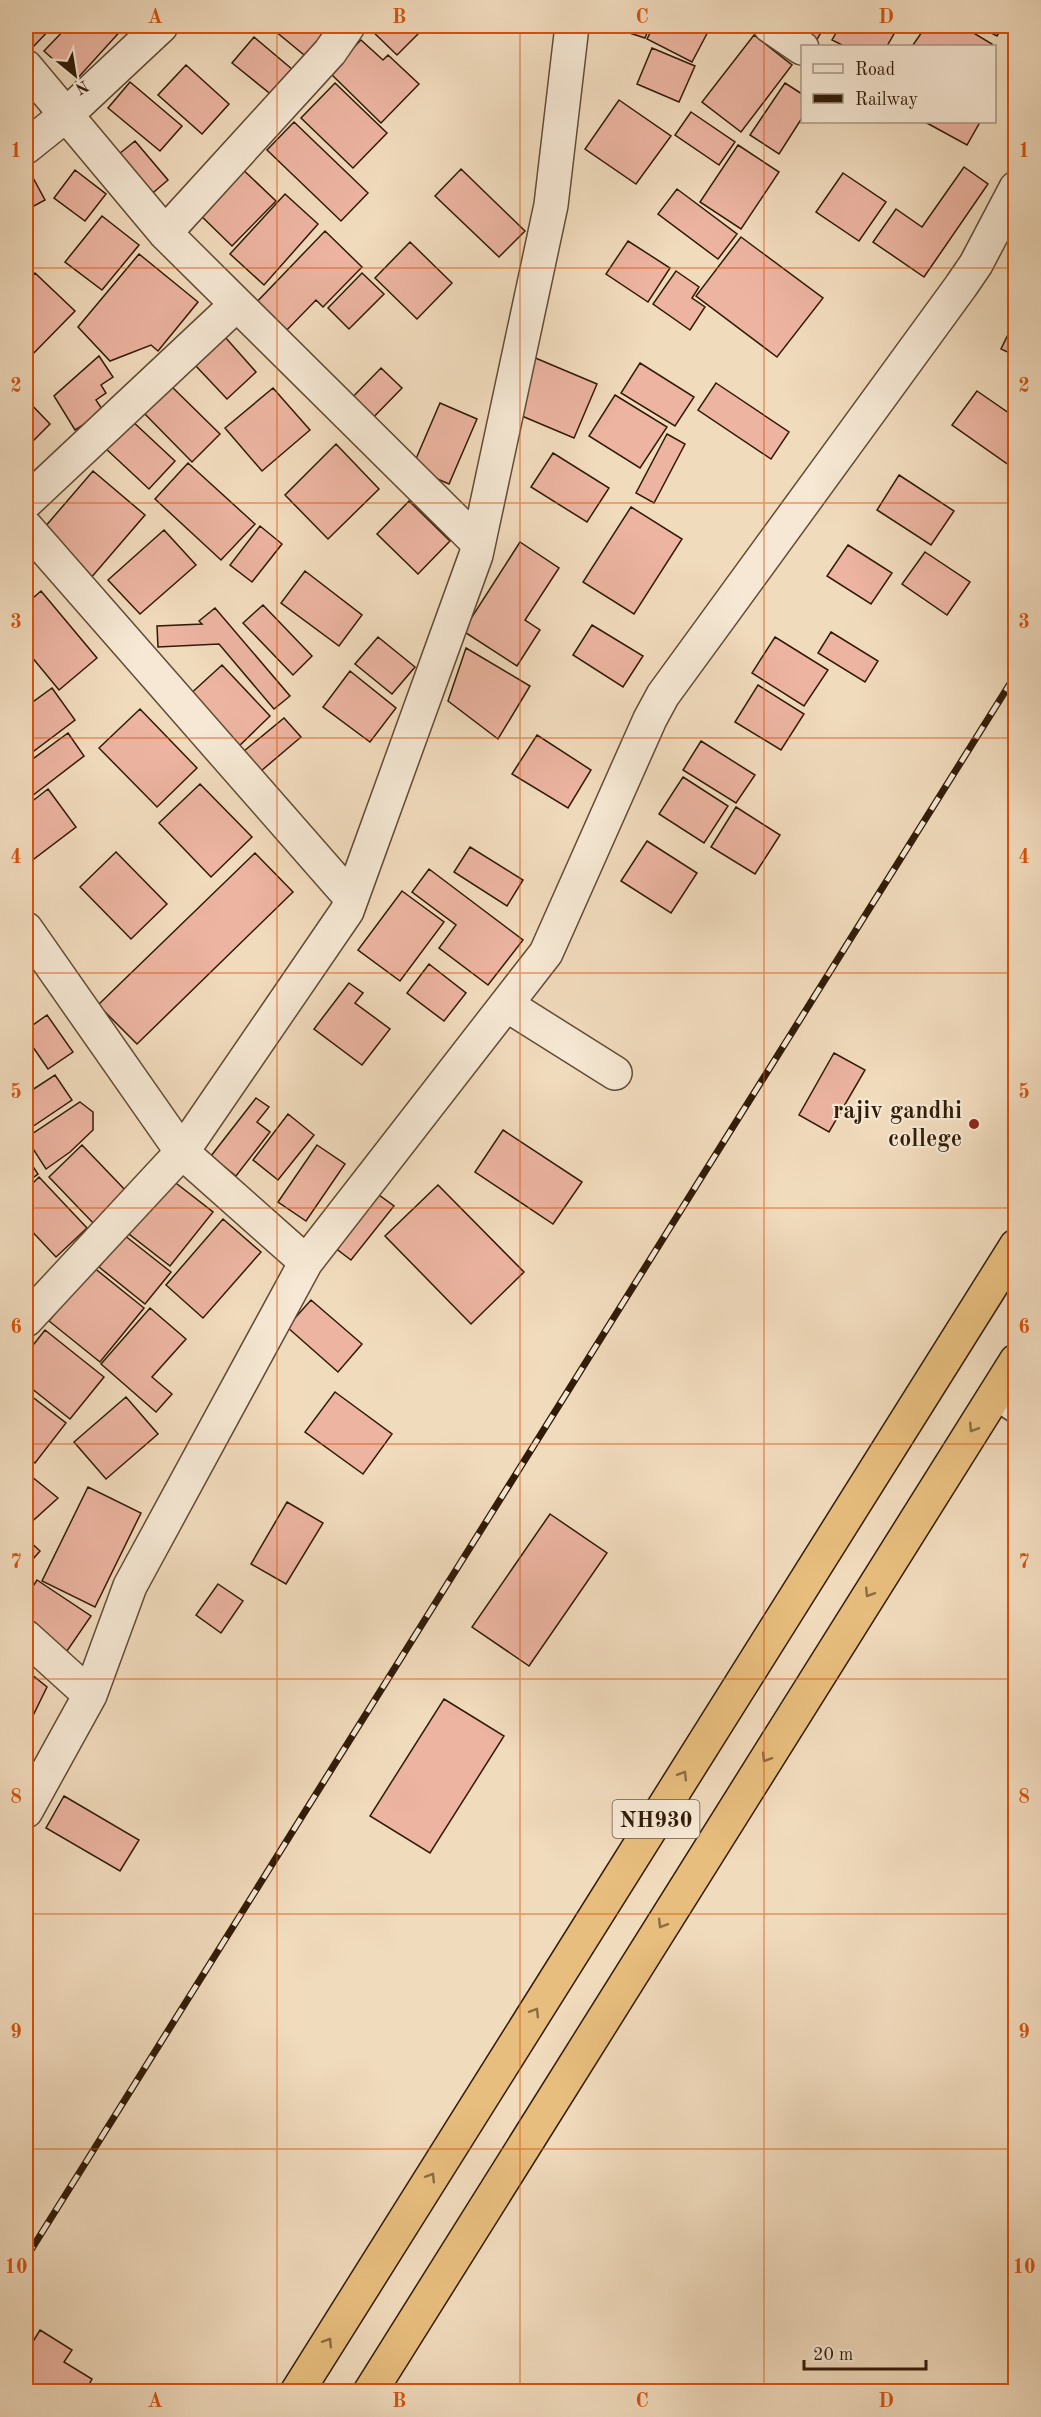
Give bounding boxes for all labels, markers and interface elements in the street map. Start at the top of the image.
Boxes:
text: A [147,8,163,28]
text: B [392,8,406,28]
text: C [635,8,649,28]
text: D [878,8,894,28]
north arrow [45,45,105,105]
legend [801,45,996,123]
text: Road [855,61,895,79]
text: N [72,76,91,97]
text: Railway [855,91,918,109]
text: 1 [10,142,22,162]
text: 1 [1018,142,1030,162]
text: 2 [10,377,22,397]
text: 2 [1018,377,1030,397]
text: 3 [10,613,22,633]
text: 3 [1018,613,1030,633]
text: 4 [10,848,22,868]
text: 4 [1018,848,1030,868]
text: 5 [10,1082,22,1103]
text: 5 [1018,1082,1030,1103]
place label: rajiv gandhi college [833,1100,962,1152]
marker: rajiv gandhi college [967,1117,981,1131]
text: 6 [10,1318,22,1338]
text: 6 [1018,1318,1030,1338]
one-way arrow [969,1421,980,1432]
text: 7 [10,1553,22,1573]
text: 7 [1018,1553,1030,1573]
one-way arrow [865,1587,877,1597]
one-way arrow [761,1752,773,1762]
one-way arrow [676,1771,688,1781]
text: 8 [10,1788,22,1808]
text: 8 [1018,1788,1030,1808]
road number: NH930 [612,1800,700,1838]
one-way arrow [659,1917,670,1928]
one-way arrow [528,2008,539,2019]
text: 9 [10,2023,22,2043]
text: 9 [1018,2023,1030,2043]
one-way arrow [424,2173,436,2183]
text: 10 [4,2258,28,2278]
text: 10 [1012,2258,1036,2278]
scale bar [804,2333,926,2371]
one-way arrow [320,2338,332,2348]
text: 20 m [813,2346,853,2364]
text: A [147,2392,163,2412]
text: B [392,2392,406,2412]
text: C [635,2392,649,2412]
text: D [878,2392,894,2412]

